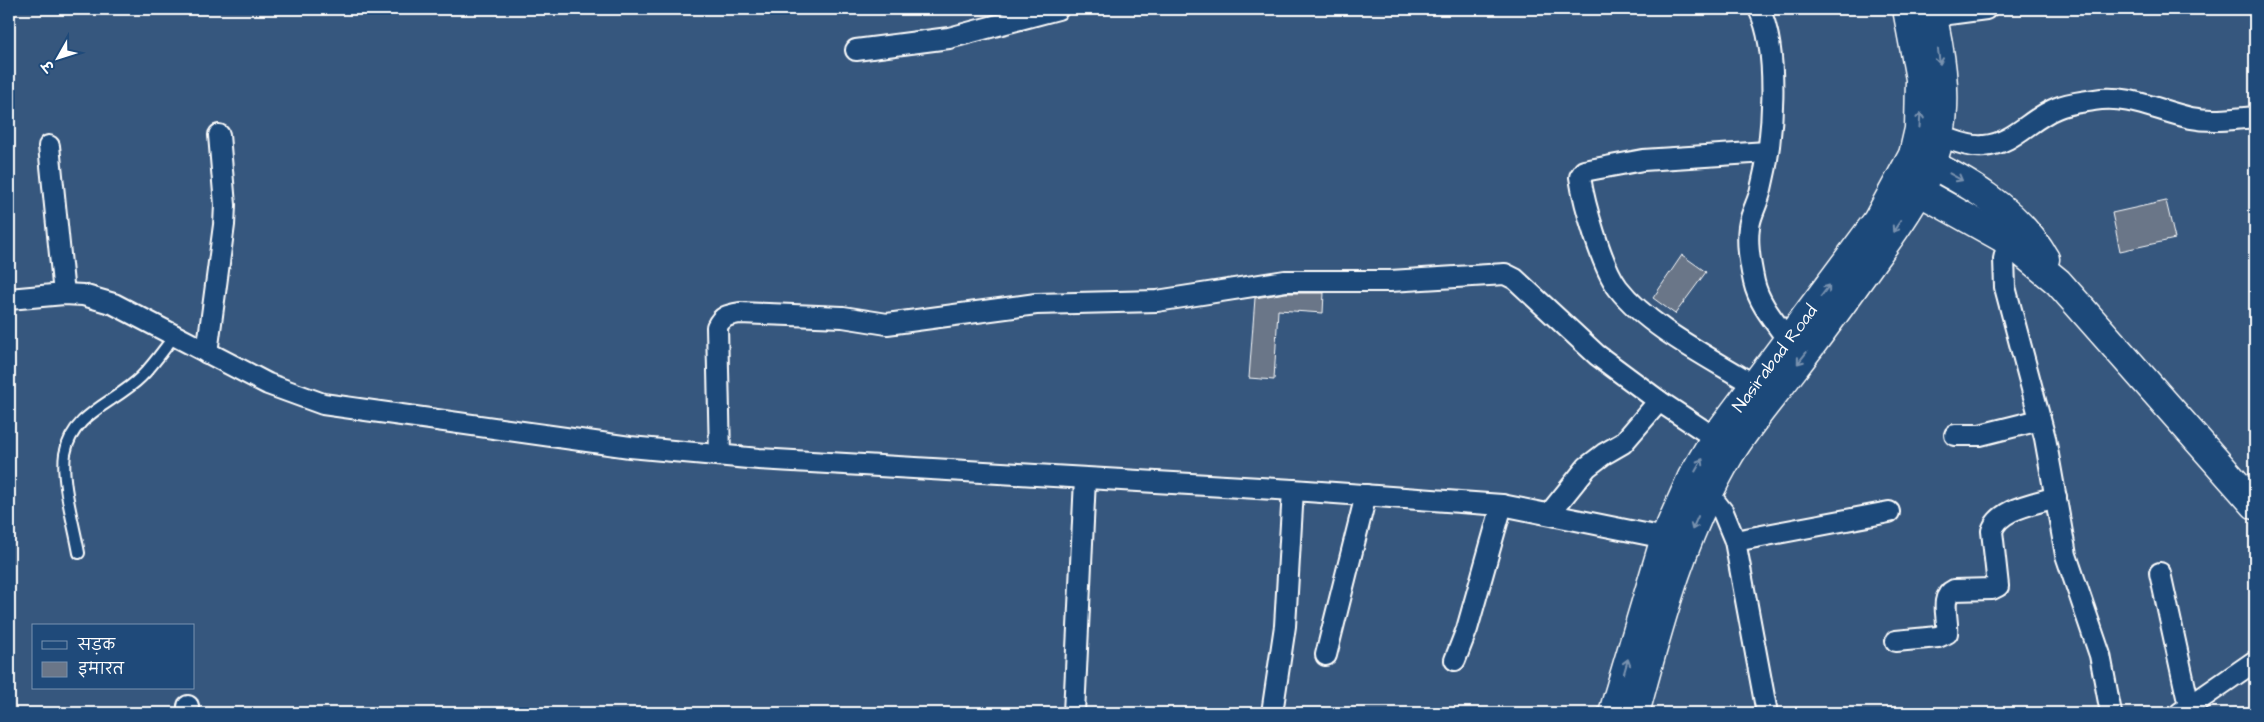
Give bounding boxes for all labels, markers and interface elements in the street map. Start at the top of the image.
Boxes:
north arrow [32,32,82,82]
one-way arrow [1935,48,1945,64]
text: उ [37,54,61,77]
one-way arrow [1915,112,1924,128]
one-way arrow [1948,173,1963,183]
one-way arrow [1891,219,1901,233]
one-way arrow [1820,285,1831,298]
street label: Nasirabad Road [1726,300,1823,418]
one-way arrow [1797,351,1807,365]
one-way arrow [1695,458,1705,472]
one-way arrow [1689,515,1699,530]
legend [32,624,195,690]
text: सड़क [77,635,116,656]
text: इमारत [78,659,125,680]
one-way arrow [1622,659,1632,675]

